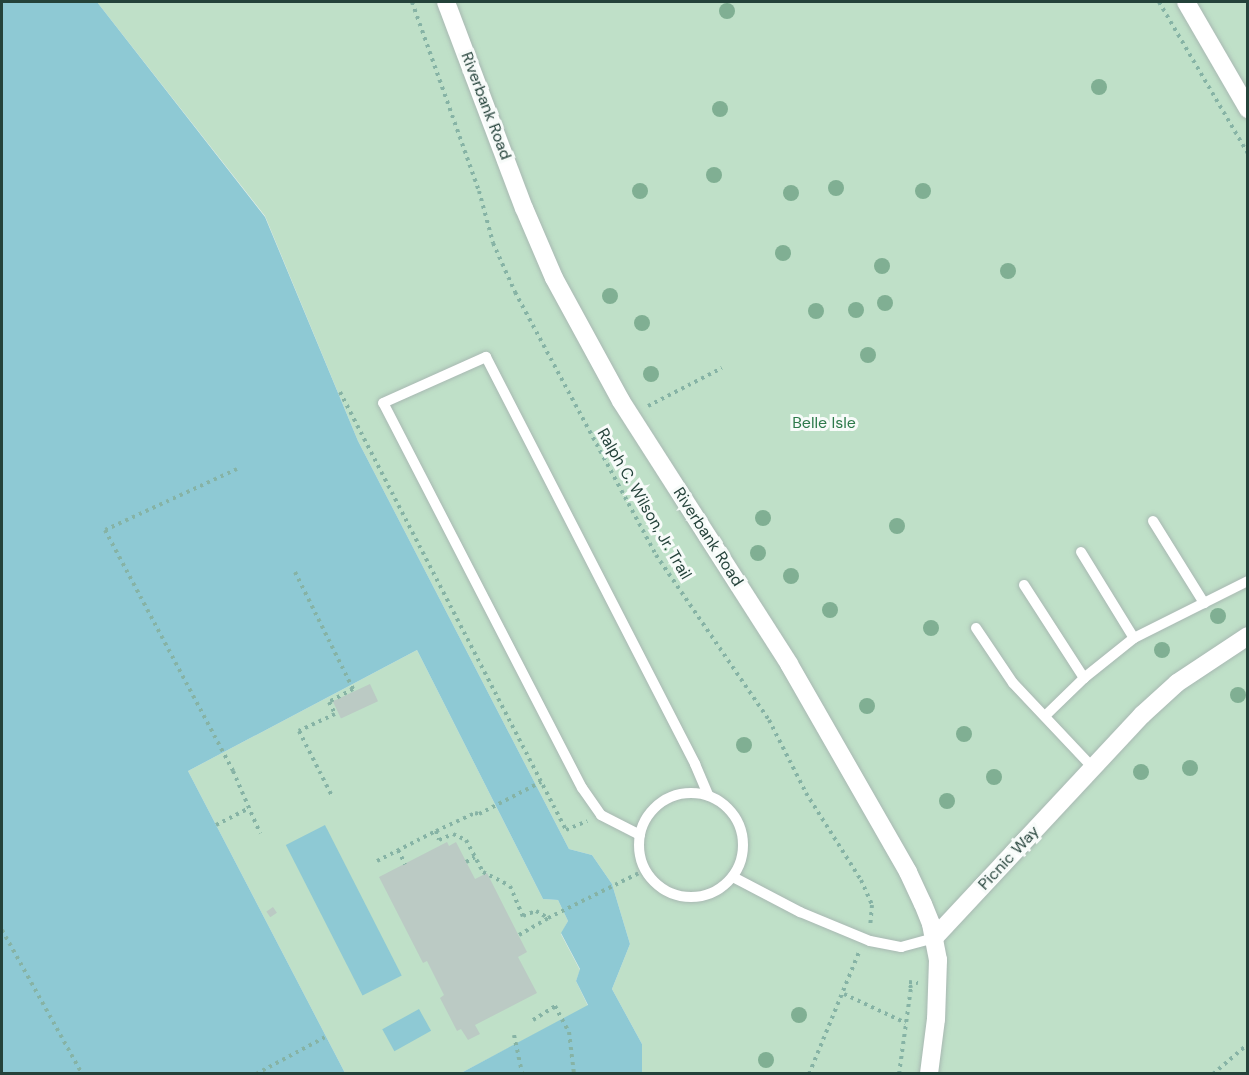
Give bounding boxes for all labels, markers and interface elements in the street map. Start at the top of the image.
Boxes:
street label: Riverbank Road [457,49,515,163]
park label: Belle Isle [792,413,856,433]
street label: Ralph C. Wilson, Jr. Trail [593,425,695,583]
street label: Riverbank Road [669,484,747,590]
street label: Picnic Way [974,822,1044,894]

